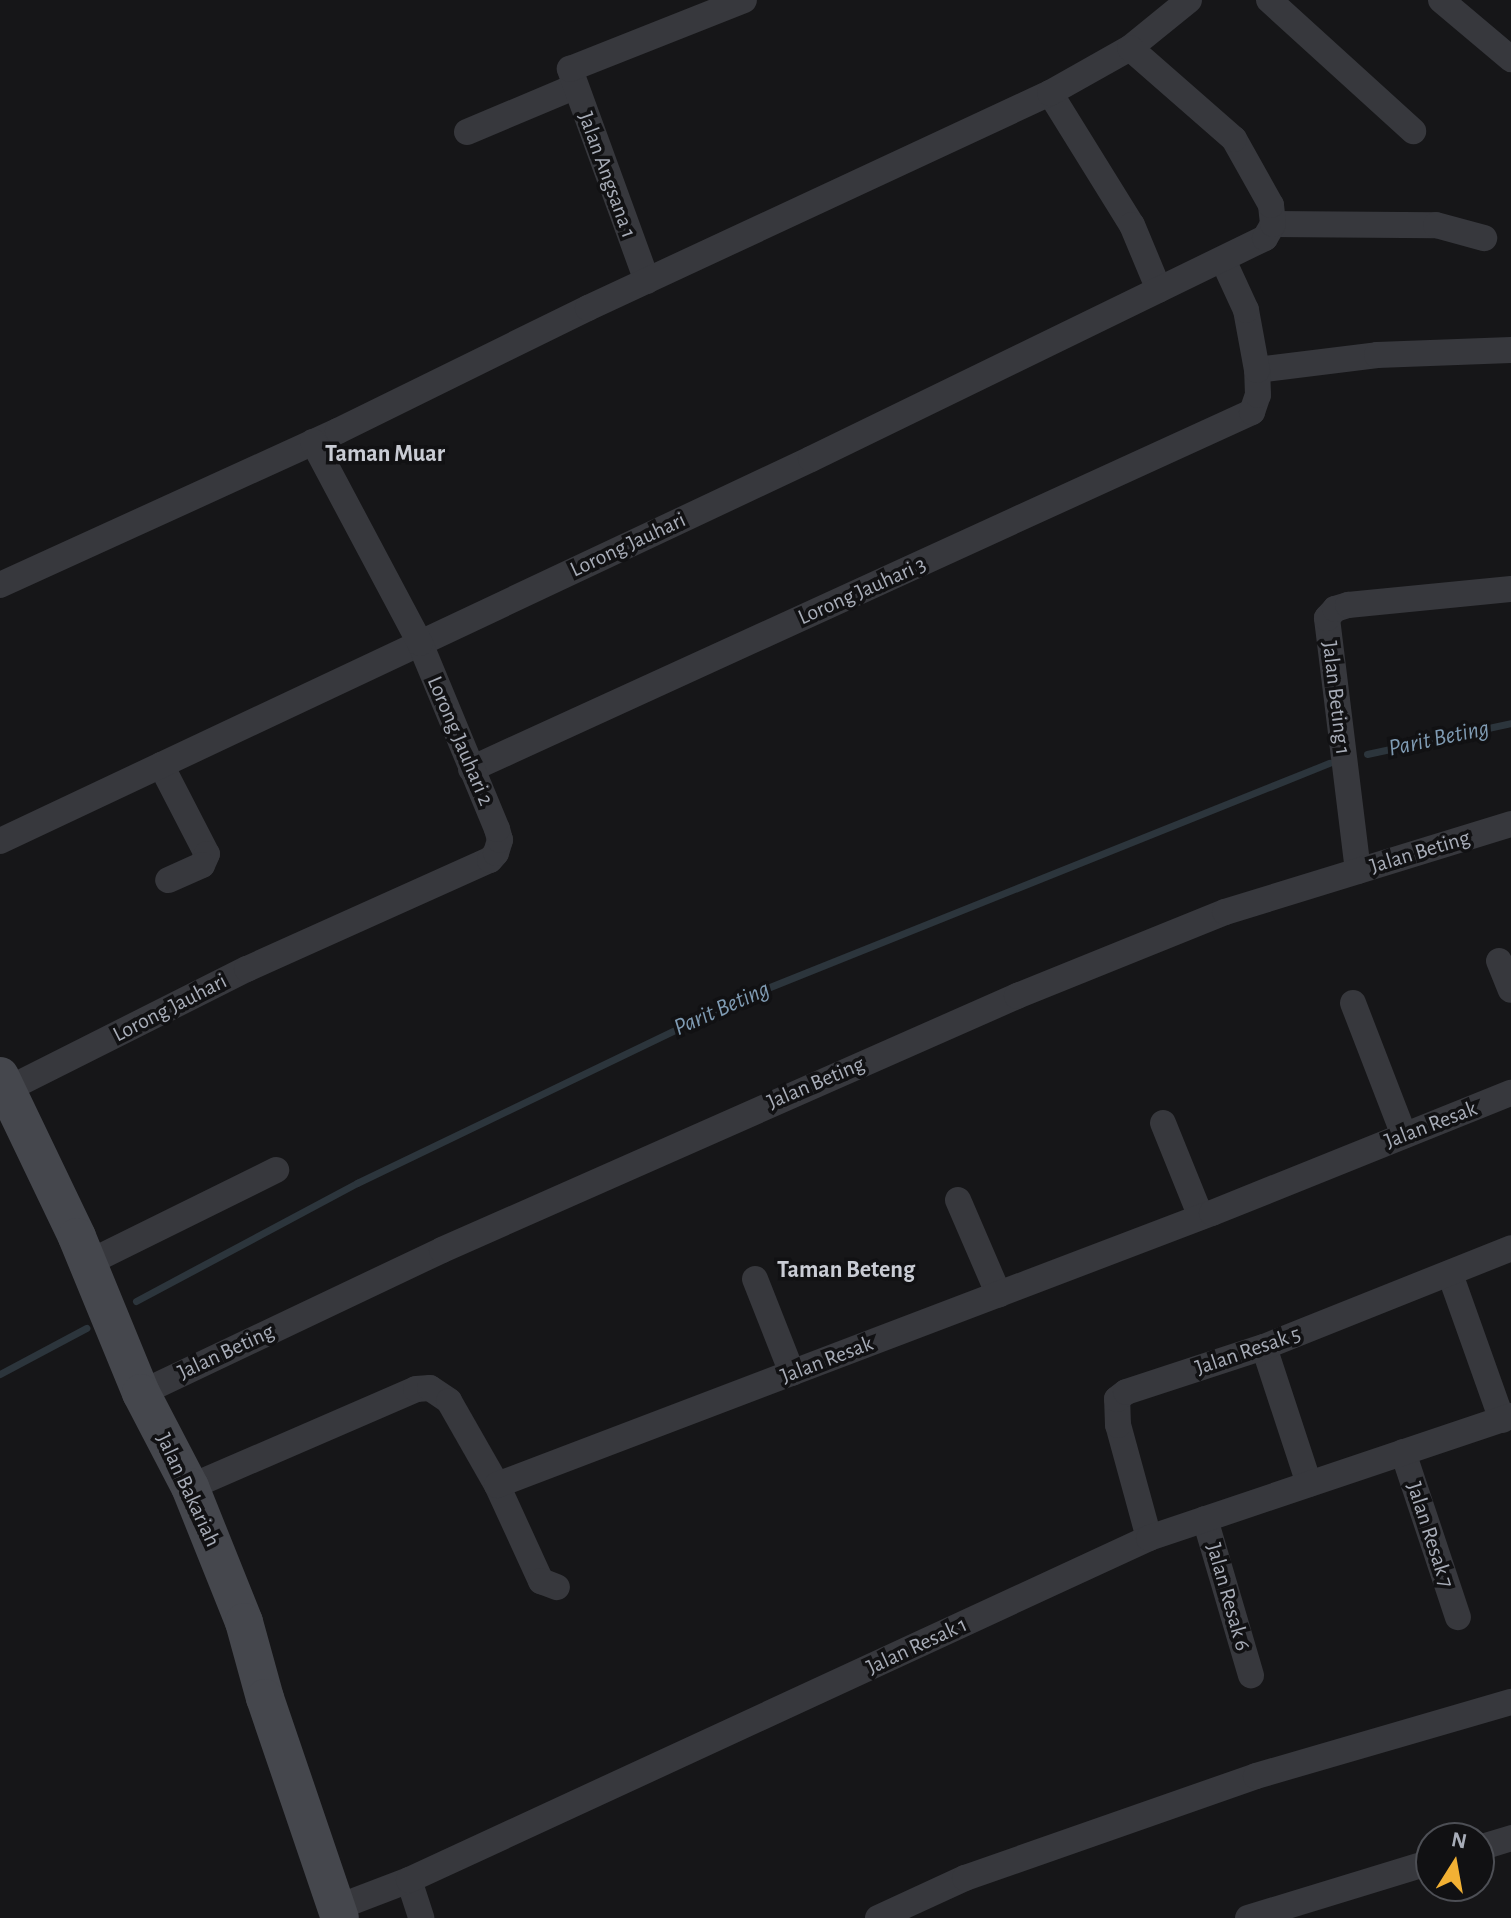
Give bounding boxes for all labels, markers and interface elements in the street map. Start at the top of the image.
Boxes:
street label: Jalan Angsana 1 [572,108,642,242]
district label: Taman Muar [325,441,445,469]
street label: Lorong Jauhari [566,507,690,583]
street label: Lorong Jauhari 3 [794,551,930,631]
street label: Jalan Beting 1 [1316,640,1356,756]
street label: Lorong Jauhari 2 [421,672,499,810]
water label: Parit Beting [1386,714,1492,764]
street label: Jalan Beting [1367,824,1473,880]
street label: Lorong Jauhari [109,968,231,1048]
water label: Parit Beting [669,975,775,1043]
street label: Jalan Beting [763,1051,869,1115]
street label: Jalan Resak [1381,1095,1481,1155]
district label: Taman Beteng [777,1257,915,1285]
street label: Jalan Beting [174,1318,278,1386]
street label: Jalan Resak 5 [1192,1321,1304,1381]
street label: Jalan Resak [777,1330,877,1390]
street label: Jalan Bakariah [150,1429,226,1551]
street label: Jalan Resak 7 [1401,1479,1459,1591]
street label: Jalan Resak 6 [1200,1540,1256,1654]
street label: Jalan Resak 1 [862,1611,972,1681]
north arrow [1415,1822,1495,1902]
text: N [1450,1828,1469,1853]

